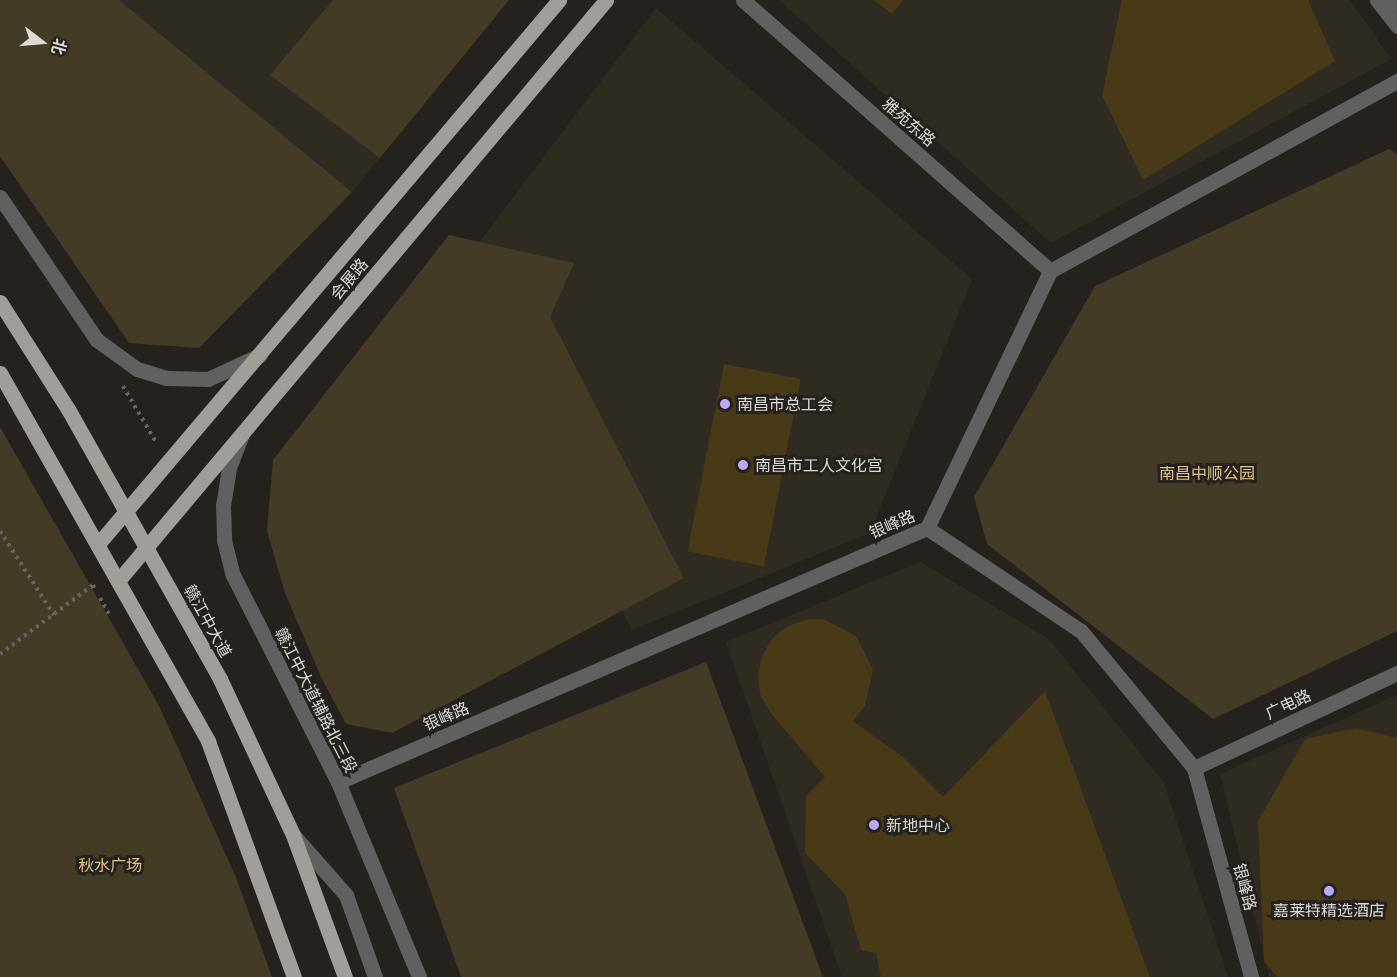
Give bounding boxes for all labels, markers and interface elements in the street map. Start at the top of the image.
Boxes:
north arrow [12,12,72,72]
text: 北 [48,37,71,57]
street label: 雅苑东路 [879,94,939,150]
street label: 会展路 [326,254,372,304]
place label: 南昌市总工会 [737,394,833,414]
marker: 南昌市总工会 [718,397,732,411]
place label: 南昌市工人文化宫 [755,455,883,475]
marker: 南昌市工人文化宫 [736,458,750,472]
park label: 南昌中顺公园 [1159,463,1255,483]
street label: 银峰路 [866,506,918,542]
street label: 赣江中大道 [180,581,236,661]
street label: 赣江中大道辅路北三段 [271,624,361,776]
street label: 广电路 [1262,685,1314,723]
street label: 银峰路 [420,698,472,734]
place label: 新地中心 [886,815,950,835]
marker: 新地中心 [867,818,881,832]
park label: 秋水广场 [78,855,142,875]
street label: 银峰路 [1230,861,1260,913]
marker: 嘉莱特精选酒店 [1322,884,1336,898]
place label: 嘉莱特精选酒店 [1273,900,1385,920]

